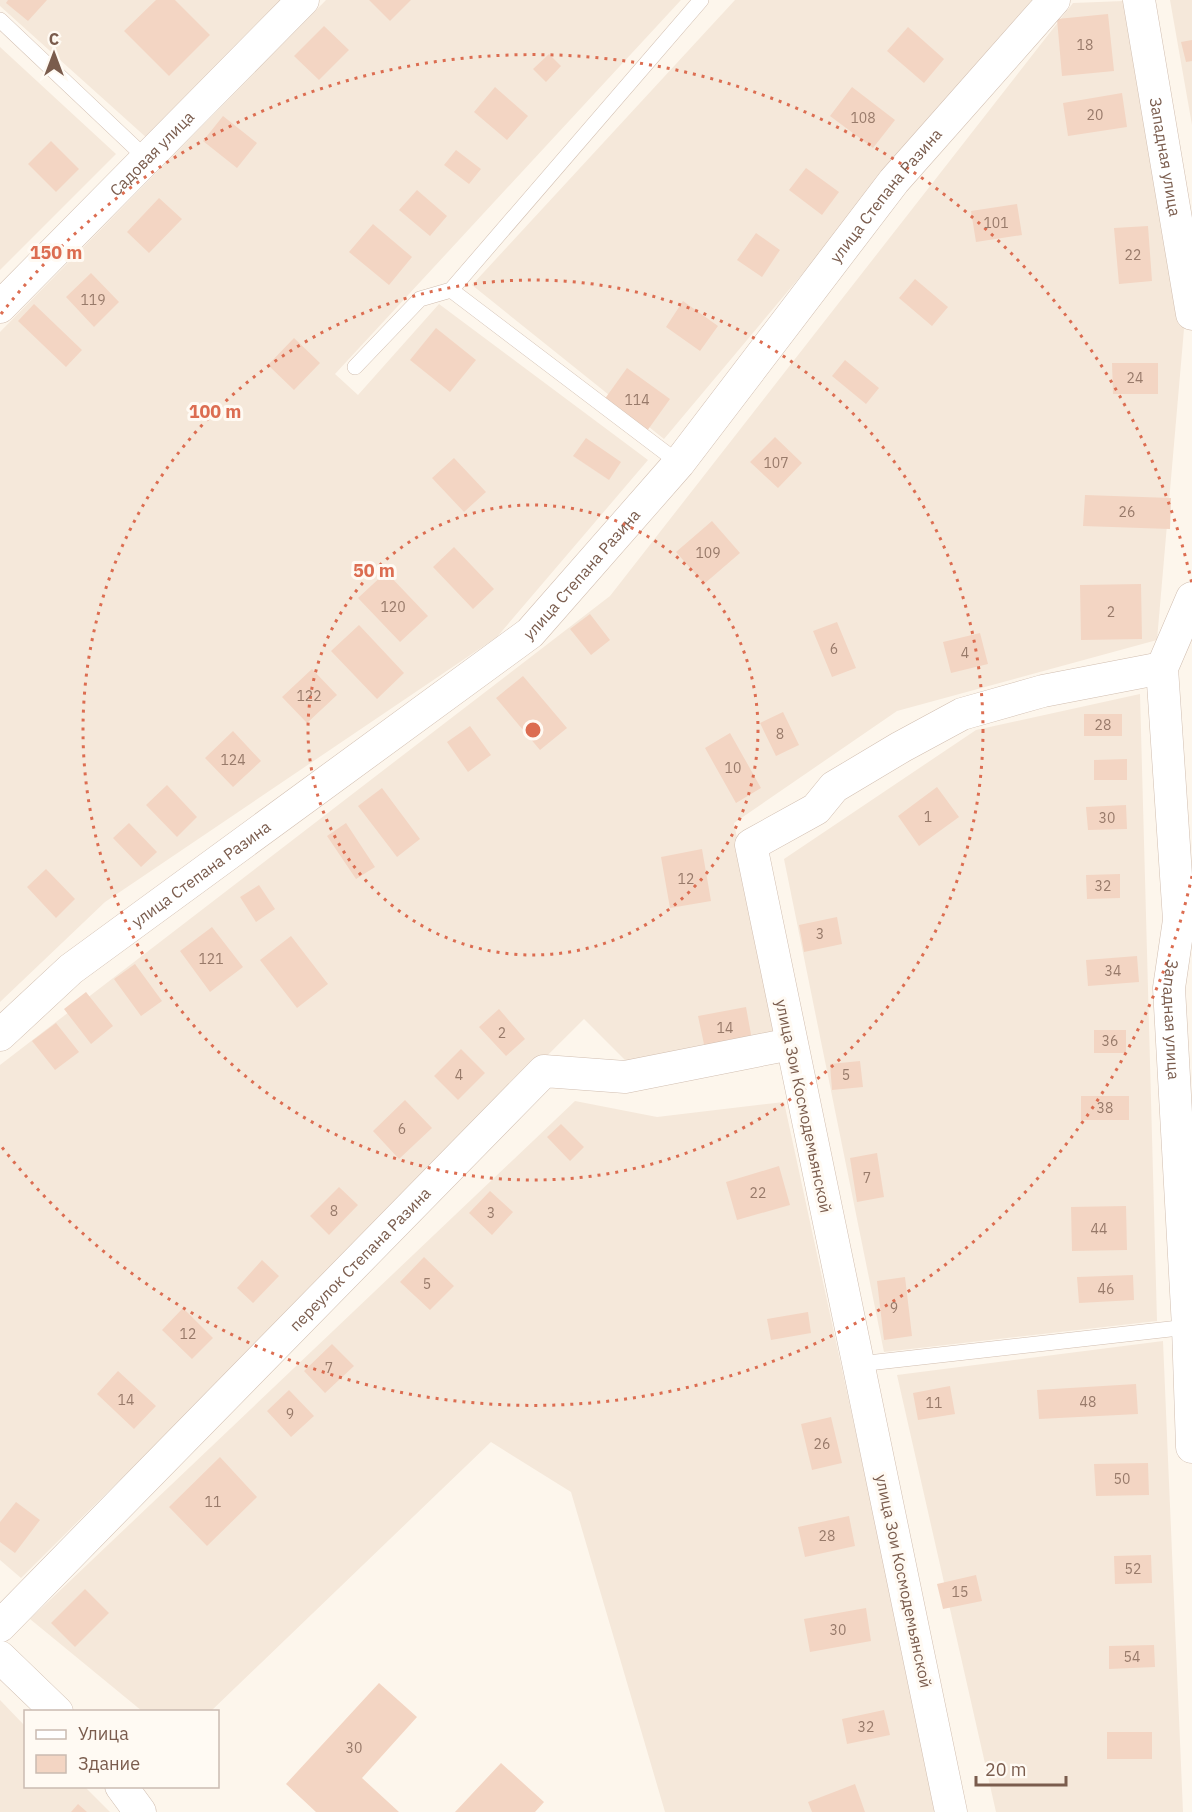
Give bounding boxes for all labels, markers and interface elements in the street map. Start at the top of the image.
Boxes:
north arrow [24,24,84,84]
text: С [49,29,59,49]
house number: 18 [1077,36,1093,54]
street label: Западная улица [1146,96,1185,218]
street label: Садовая улица [105,106,198,200]
house number: 20 [1087,106,1103,124]
house number: 108 [850,109,876,127]
street label: улица Степана Разина [825,124,946,267]
house number: 101 [983,214,1009,232]
text: 150 m [30,241,82,264]
house number: 22 [1125,246,1141,264]
house number: 119 [80,291,106,309]
house number: 24 [1127,369,1143,387]
house number: 114 [624,391,650,409]
text: 100 m [189,400,241,423]
house number: 107 [763,454,789,472]
house number: 26 [1119,503,1135,521]
street label: улица Степана Разина [520,504,644,644]
house number: 109 [695,544,721,562]
text: 50 m [353,559,395,582]
house number: 120 [380,598,406,616]
house number: 2 [1107,603,1115,621]
house number: 6 [830,640,838,658]
house number: 4 [961,644,969,662]
house number: 122 [296,687,322,705]
house number: 28 [1095,716,1111,734]
centre of rings [523,720,543,740]
house number: 8 [776,725,784,743]
house number: 124 [220,751,246,769]
house number: 10 [725,759,741,777]
house number: 1 [924,808,932,826]
house number: 30 [1099,809,1115,827]
street label: улица Степана Разина [128,816,275,931]
house number: 12 [678,870,694,888]
house number: 32 [1095,877,1111,895]
house number: 3 [816,925,824,943]
house number: 121 [198,950,224,968]
street label: Западная улица [1159,958,1184,1081]
house number: 34 [1105,962,1121,980]
street label: улица Зои Космодемьянской [772,997,836,1215]
house number: 14 [717,1019,733,1037]
house number: 2 [498,1024,506,1042]
house number: 36 [1102,1032,1118,1050]
house number: 4 [455,1066,463,1084]
house number: 5 [842,1066,850,1084]
house number: 38 [1097,1099,1113,1117]
house number: 6 [398,1120,406,1138]
house number: 7 [863,1169,871,1187]
street label: переулок Степана Разина [285,1183,435,1335]
house number: 22 [750,1184,766,1202]
house number: 8 [330,1202,338,1220]
house number: 3 [487,1204,495,1222]
house number: 44 [1091,1220,1107,1238]
house number: 5 [423,1275,431,1293]
house number: 46 [1098,1280,1114,1298]
house number: 9 [890,1299,898,1317]
house number: 12 [180,1325,196,1343]
house number: 7 [325,1359,333,1377]
house number: 14 [118,1391,134,1409]
house number: 48 [1080,1393,1096,1411]
house number: 11 [926,1394,942,1412]
house number: 9 [286,1405,294,1423]
house number: 26 [814,1435,830,1453]
house number: 50 [1114,1470,1130,1488]
street label: улица Зои Космодемьянской [872,1472,936,1690]
house number: 11 [205,1493,221,1511]
house number: 28 [819,1527,835,1545]
house number: 52 [1125,1560,1141,1578]
house number: 15 [952,1583,968,1601]
house number: 30 [830,1621,846,1639]
house number: 54 [1124,1648,1140,1666]
legend [24,1710,219,1788]
house number: 32 [858,1718,874,1736]
text: Улица [78,1722,129,1745]
house number: 30 [346,1739,362,1757]
scale bar [976,1749,1066,1787]
text: Здание [78,1752,140,1775]
text: 20 m [985,1758,1027,1781]

